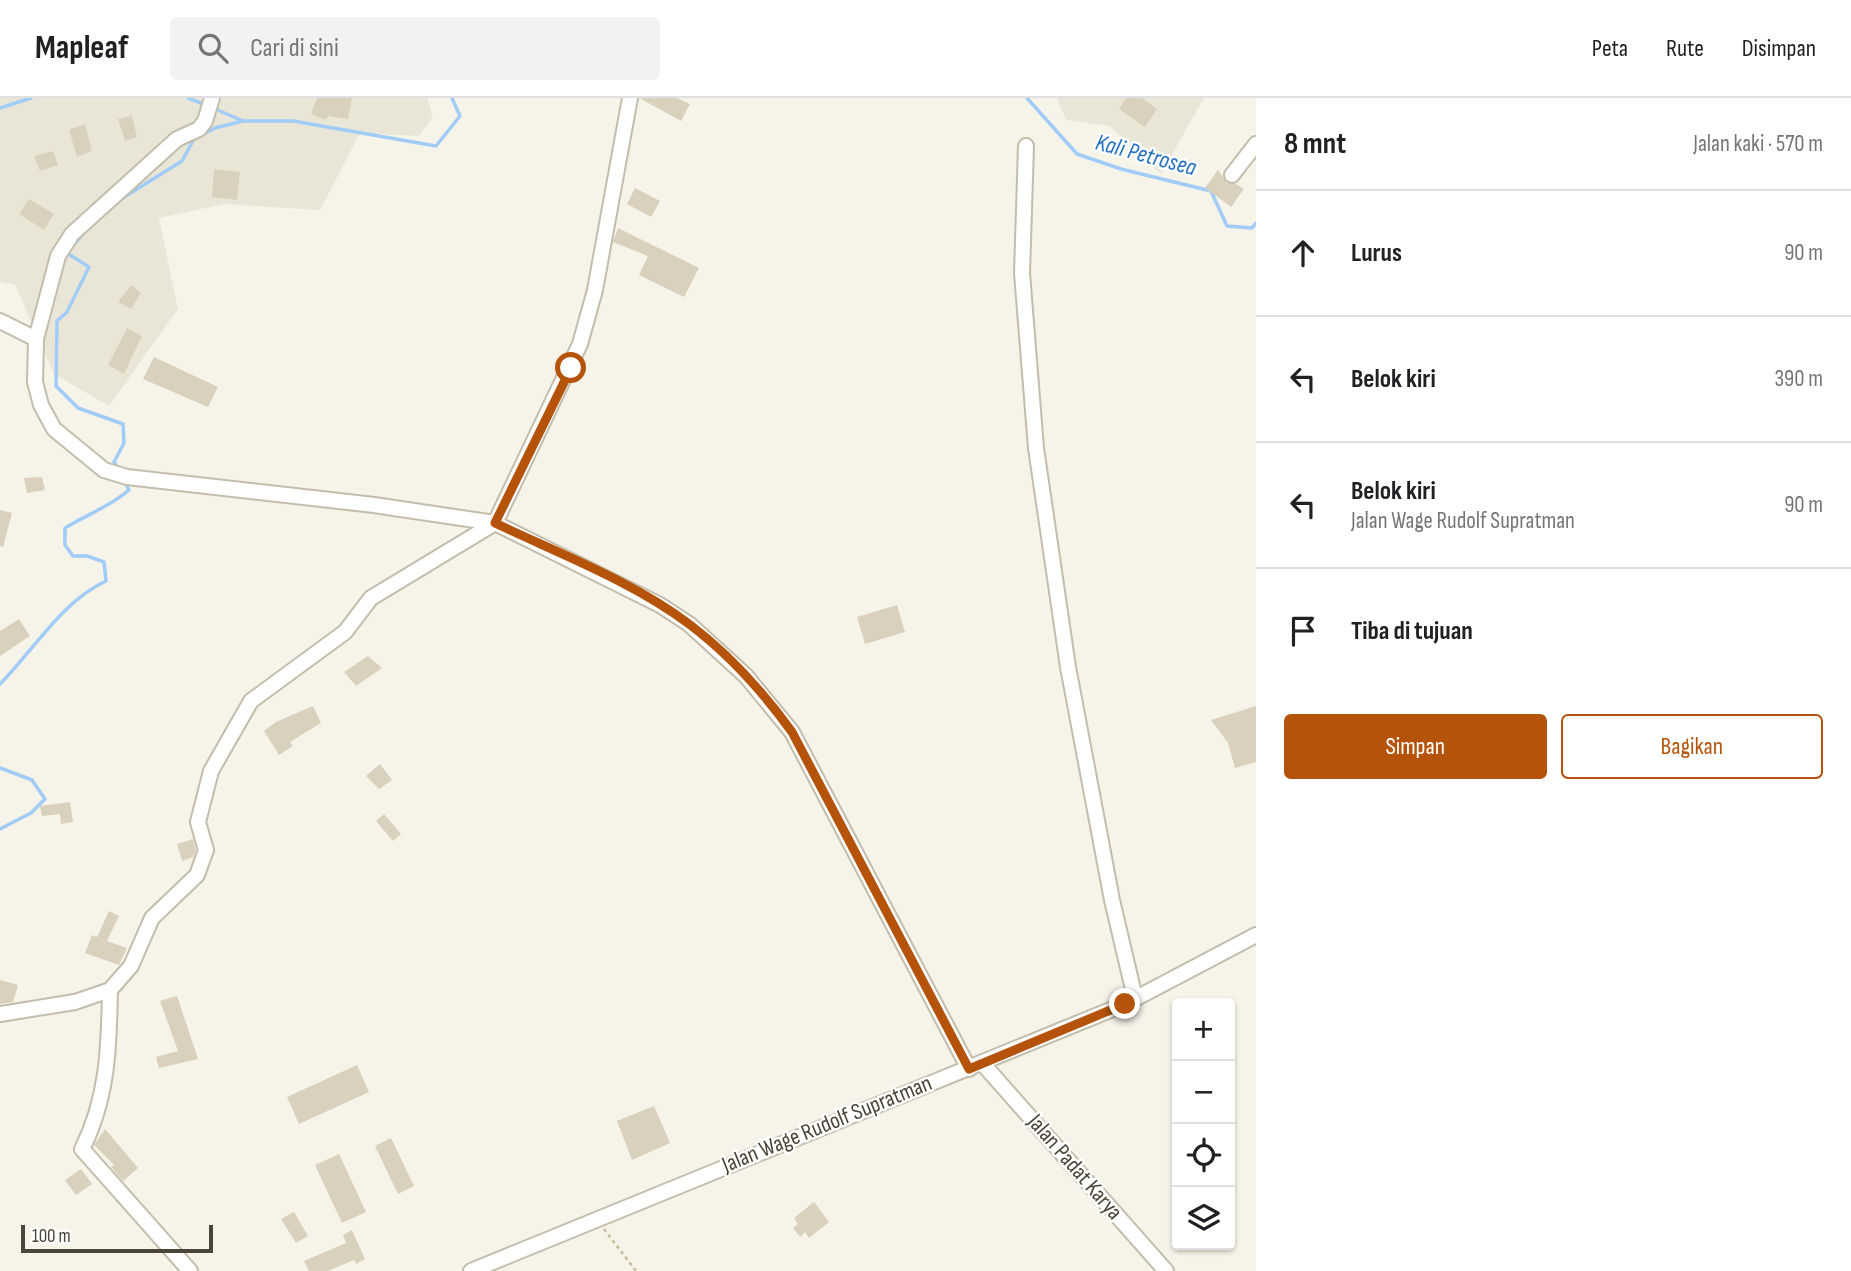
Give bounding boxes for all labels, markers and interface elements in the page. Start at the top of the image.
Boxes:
search box [170,17,660,80]
text: Mapleaf [35,28,128,68]
icon: search [194,29,232,67]
text: Cari di sini [250,33,339,64]
text: Peta [1592,34,1628,63]
text: Rute [1666,34,1704,63]
text: Disimpan [1742,34,1816,63]
text: 8 mnt [1284,126,1346,162]
water label: Kali Petrosea [1092,128,1200,182]
text: Jalan kaki · 570 m [1693,130,1823,158]
icon: ahead [1284,234,1322,272]
text: Lurus [1351,238,1402,269]
text: 90 m [1784,239,1823,267]
route start [555,352,586,383]
icon: left [1284,360,1322,398]
text: Belok kiri [1351,364,1436,395]
text: 390 m [1774,365,1823,393]
text: Belok kiri [1351,476,1436,507]
icon: left [1284,486,1322,524]
text: 90 m [1784,491,1823,519]
text: Jalan Wage Rudolf Supratman [1351,507,1575,535]
icon: arrive [1284,612,1322,650]
text: Tiba di tujuan [1351,616,1473,647]
button: Simpan [1284,714,1547,779]
button: Bagikan [1561,714,1823,779]
route end [1109,988,1140,1019]
map controls [1172,998,1235,1250]
button: + [1172,998,1235,1061]
button: − [1172,1061,1235,1124]
street label: Jalan Wage Rudolf Supratman [717,1069,936,1179]
street label: Jalan Padat Karya [1021,1108,1129,1226]
button: locate [1172,1124,1235,1187]
button: layers [1172,1187,1235,1250]
scale bar [21,1222,214,1254]
text: 100 m [32,1225,71,1248]

